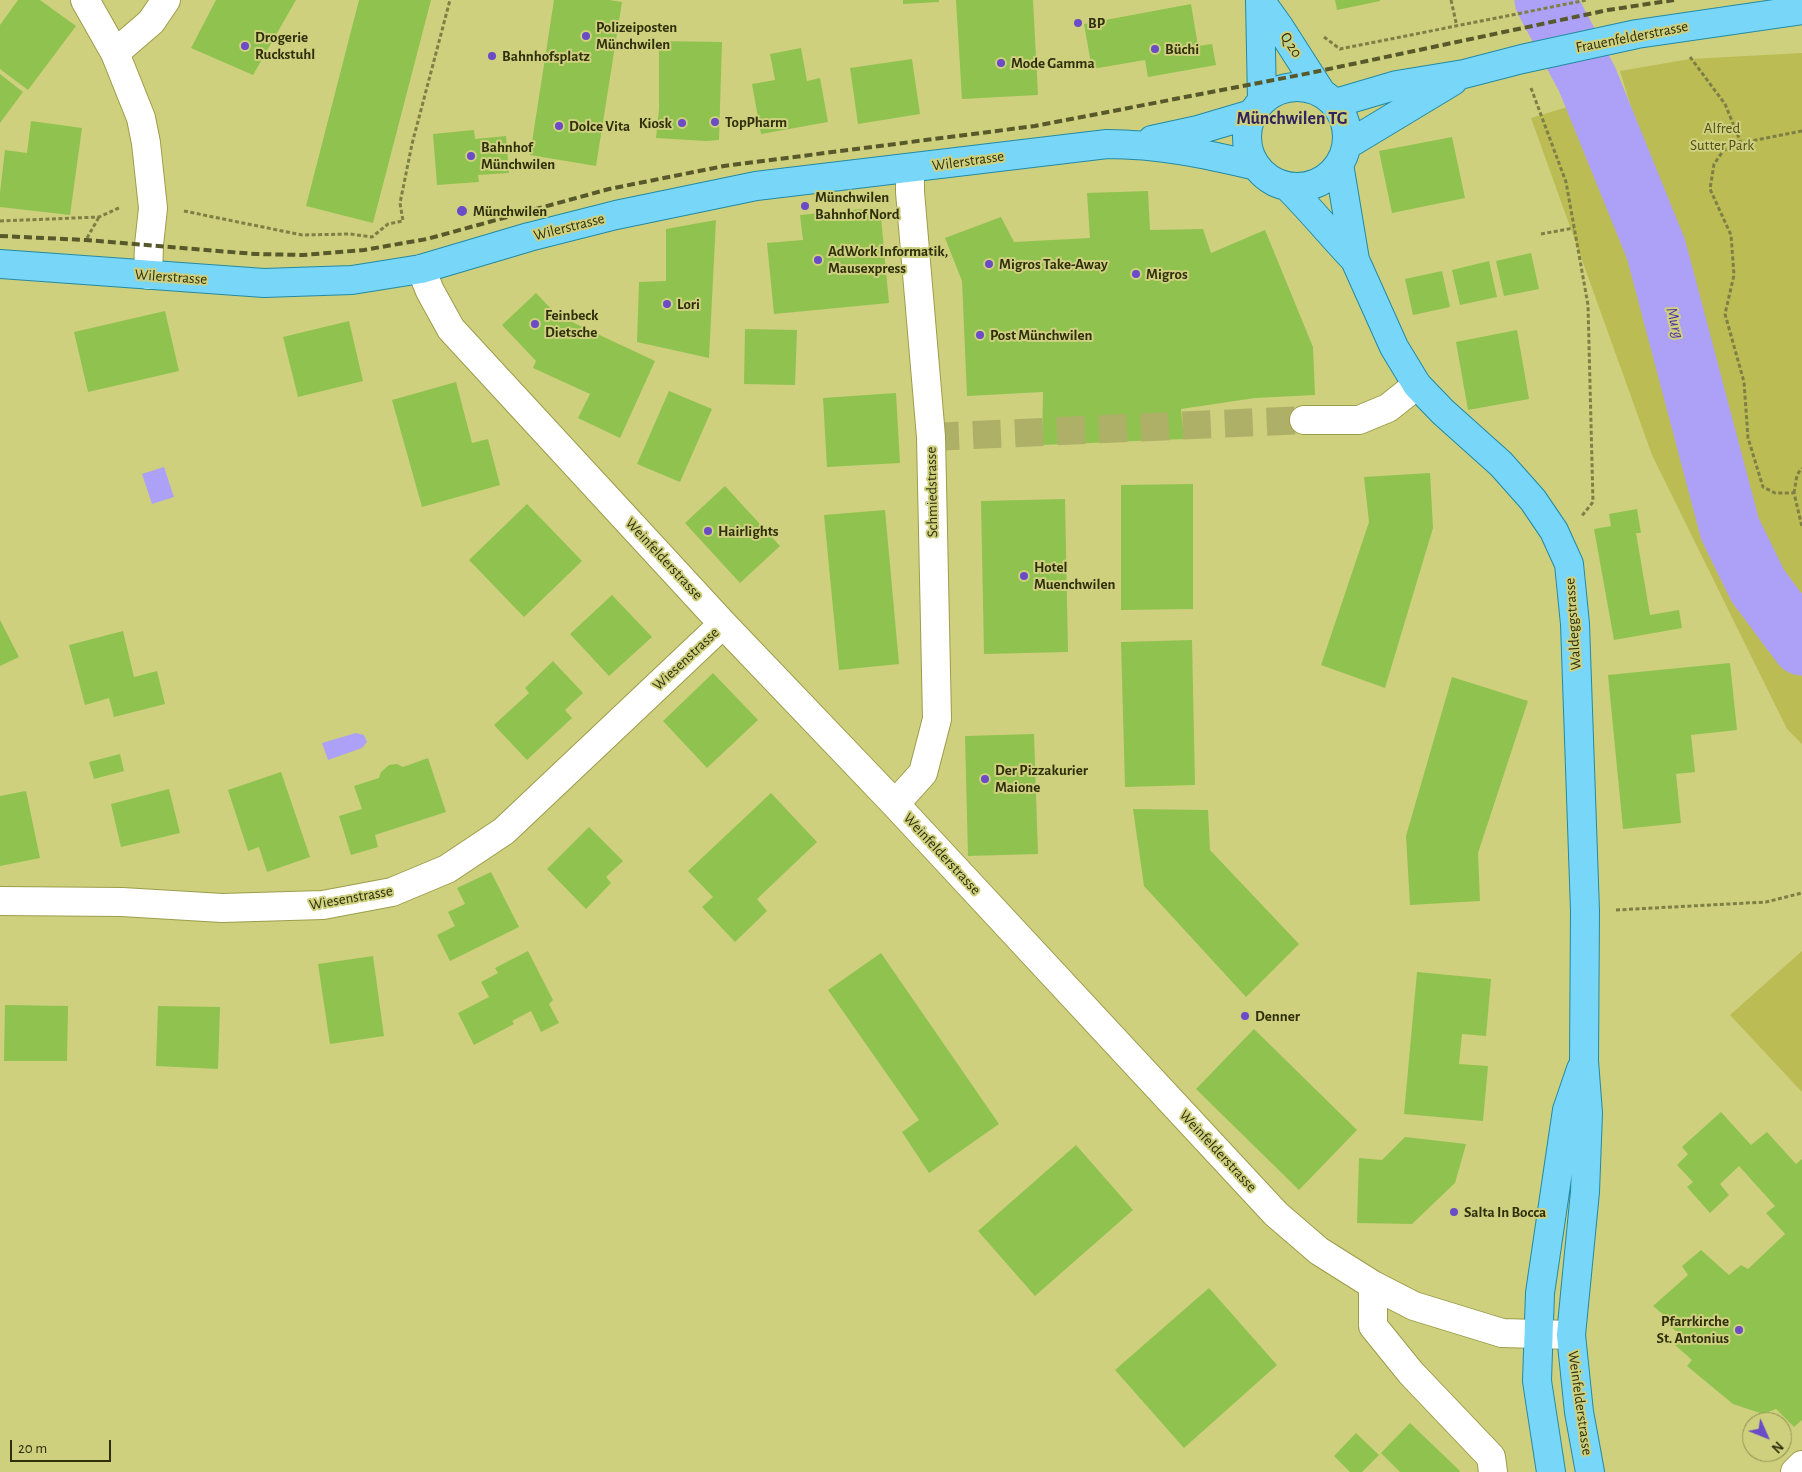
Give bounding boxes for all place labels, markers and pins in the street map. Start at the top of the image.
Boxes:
place label: BP [1088,14,1105,32]
marker: BP [1072,17,1084,29]
place label: Polizeiposten Münchwilen [596,18,677,53]
place label: Drogerie Ruckstuhl [255,28,315,63]
marker: Polizeiposten Münchwilen [580,30,592,42]
marker: Drogerie Ruckstuhl [239,40,251,52]
place label: Büchi [1165,40,1199,58]
marker: Büchi [1149,43,1161,55]
place label: Bahnhofsplatz [502,47,590,65]
marker: Bahnhofsplatz [486,50,498,62]
place label: Mode Gamma [1011,54,1095,72]
marker: Mode Gamma [995,57,1007,69]
place label: TopPharm [725,113,787,131]
place label: Kiosk [639,114,672,132]
marker: TopPharm [709,116,721,128]
place label: Dolce Vita [569,117,630,135]
marker: Kiosk [676,117,688,129]
marker: Dolce Vita [553,120,565,132]
place label: Bahnhof Münchwilen [481,138,555,173]
marker: Bahnhof Münchwilen [465,150,477,162]
place label: Münchwilen Bahnhof Nord [815,188,900,223]
marker: Münchwilen Bahnhof Nord [799,200,811,212]
place label: Münchwilen [473,202,547,220]
marker: Münchwilen [455,204,469,218]
place label: AdWork Informatik, Mausexpress [828,242,948,277]
marker: AdWork Informatik, Mausexpress [812,254,824,266]
place label: Migros Take-Away [999,255,1108,273]
marker: Migros Take-Away [983,258,995,270]
place label: Migros [1146,265,1188,283]
marker: Migros [1130,268,1142,280]
place label: Lori [677,295,700,313]
marker: Lori [661,298,673,310]
place label: Feinbeck Dietsche [545,306,598,341]
marker: Feinbeck Dietsche [529,318,541,330]
place label: Post Münchwilen [990,326,1093,344]
marker: Post Münchwilen [974,329,986,341]
place label: Hairlights [718,522,779,540]
marker: Hairlights [702,525,714,537]
place label: Hotel Muenchwilen [1034,558,1115,593]
marker: Hotel Muenchwilen [1018,570,1030,582]
place label: Der Pizzakurier Maione [995,761,1088,796]
marker: Der Pizzakurier Maione [979,773,991,785]
place label: Denner [1255,1007,1300,1025]
marker: Denner [1239,1010,1251,1022]
place label: Salta In Bocca [1464,1203,1546,1221]
marker: Salta In Bocca [1448,1206,1460,1218]
place label: Pfarrkirche St. Antonius [1656,1312,1729,1347]
marker: Pfarrkirche St. Antonius [1733,1324,1745,1336]

